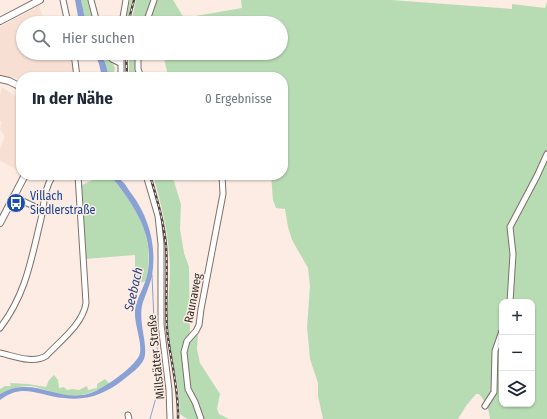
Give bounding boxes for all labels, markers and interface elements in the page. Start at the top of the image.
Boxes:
search box [16,16,288,60]
icon: search [30,27,52,49]
text: Hier suchen [62,29,135,47]
text: In der Nähe [32,88,113,109]
text: 0 Ergebnisse [205,91,272,106]
place label: Villach Siedlerstraße [30,189,96,217]
bus stop icon: Villach Siedlerstraße [5,192,27,214]
water label: Seebach [121,266,146,313]
street label: Raunaweg [181,272,205,324]
map controls [499,299,535,407]
button: + [499,299,535,335]
street label: Millstätter Straße [145,314,167,400]
button: − [499,335,535,371]
button: layers [499,371,535,407]

